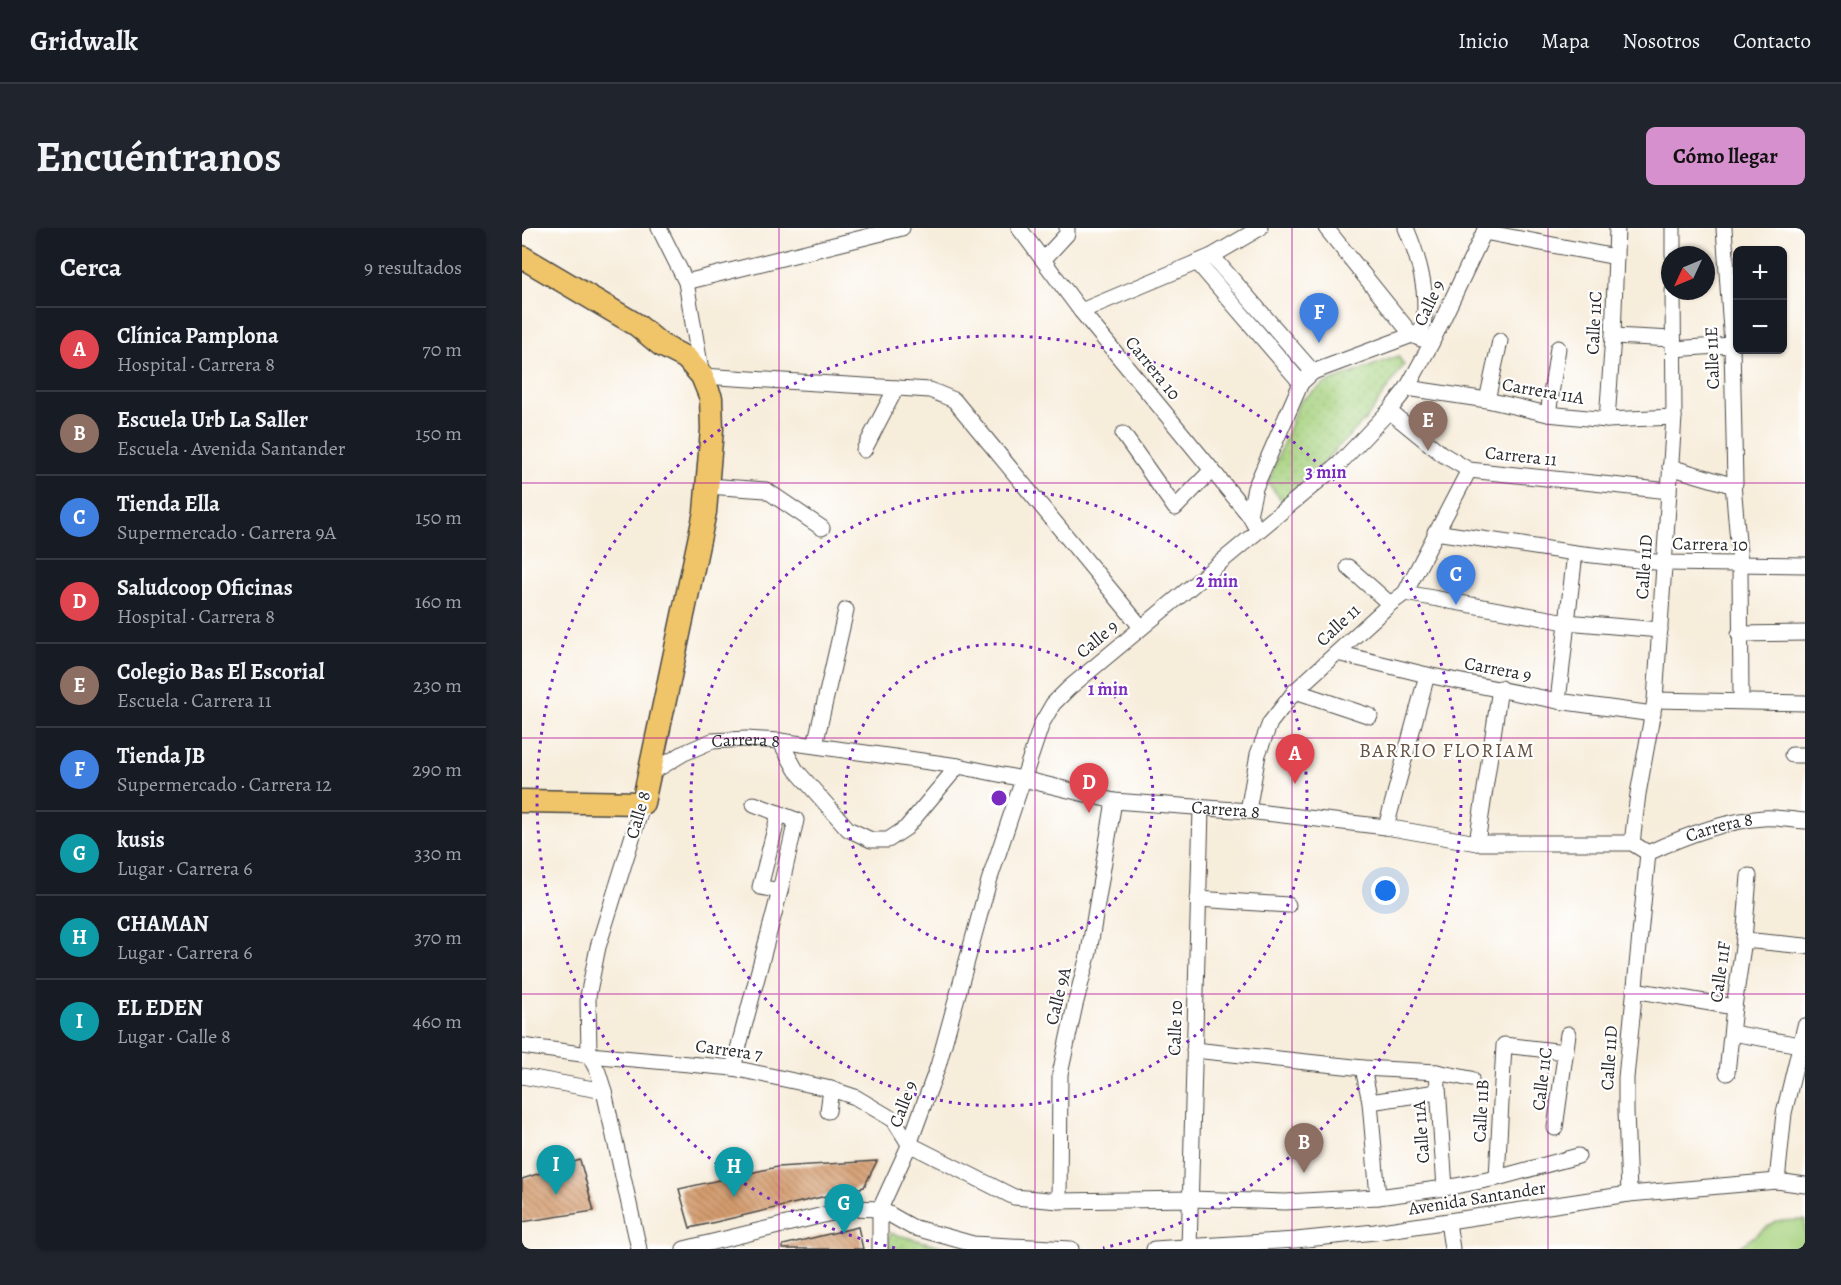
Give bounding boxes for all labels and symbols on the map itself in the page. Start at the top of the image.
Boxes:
north arrow [1661,246,1715,300]
street label: Calle 9 [1408,276,1450,330]
street label: Calle 11C [1580,291,1608,355]
pin: F [1300,294,1338,343]
street label: Calle 11E [1699,326,1725,390]
street label: Carrera 10 [1120,331,1186,405]
street label: Carrera 11A [1500,372,1586,410]
pin: E [1408,402,1448,451]
street label: Carrera 11 [1484,440,1558,472]
text: 3 min [1305,460,1347,484]
street label: Carrera 10 [1672,531,1748,557]
street label: Calle 11D [1630,534,1658,600]
pin: C [1436,556,1476,605]
text: 2 min [1196,569,1238,593]
street label: Calle 11 [1311,598,1365,652]
street label: Calle 9 [1071,614,1123,664]
street label: Carrera 9 [1462,651,1534,687]
text: 1 min [1088,677,1128,701]
street label: Carrera 8 [711,727,781,753]
pin: A [1276,734,1314,784]
district label: BARRIO FLORIAM [1359,737,1535,764]
pin: D [1070,764,1108,813]
street label: Calle 8 [620,788,656,842]
centre of rings [989,788,1009,808]
street label: Carrera 8 [1190,795,1261,824]
street label: Carrera 8 [1682,807,1754,848]
your location [1371,876,1400,905]
street label: Calle 11F [1704,940,1736,1004]
street label: Calle 9A [1039,964,1077,1027]
street label: Calle 10 [1162,1000,1188,1056]
street label: Calle 11D [1595,1025,1623,1091]
street label: Carrera 7 [694,1033,765,1067]
street label: Calle 11C [1526,1046,1558,1112]
street label: Calle 9 [883,1077,923,1131]
street label: Calle 11B [1467,1079,1495,1143]
street label: Calle 11A [1407,1099,1435,1164]
pin: B [1284,1124,1324,1173]
pin: I [537,1146,576,1195]
pin: H [714,1148,754,1197]
street label: Avenida Santander [1406,1175,1547,1221]
pin: G [824,1184,864,1234]

